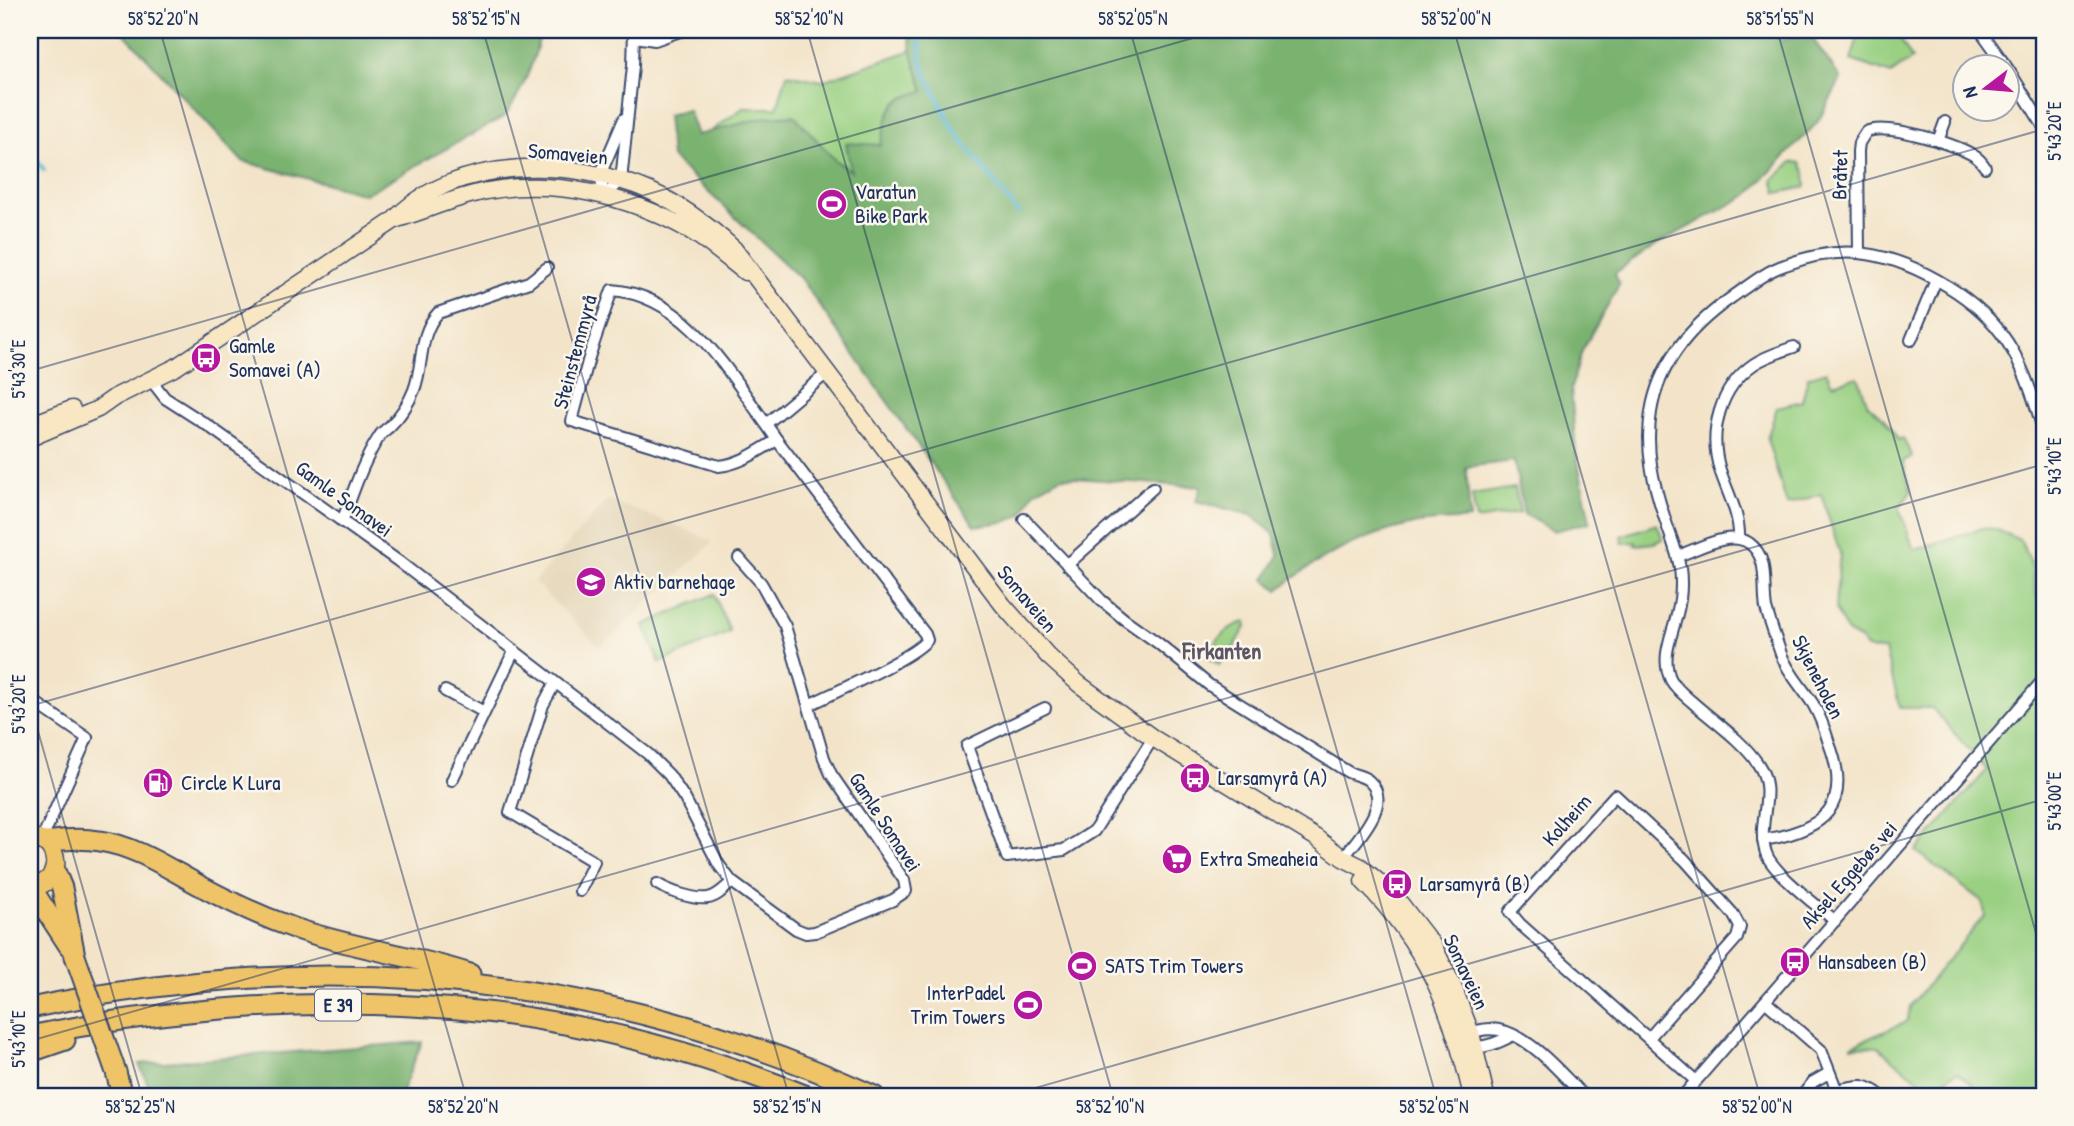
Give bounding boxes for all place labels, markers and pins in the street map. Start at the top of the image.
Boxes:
place label: Varatun Bike Park [855,177,928,230]
sports icon: Varatun Bike Park [815,187,849,221]
place label: Gamle Somavei (A) [229,331,321,384]
bus stop icon: Gamle Somavei (A) [189,341,223,375]
school or university icon: Aktiv barnehage [574,565,608,599]
place label: Aktiv barnehage [614,567,736,596]
bus stop icon: Larsamyrå (A) [1178,761,1212,795]
place label: Larsamyrå (A) [1218,763,1328,792]
fuel station icon: Circle K Lura [141,766,175,800]
place label: Circle K Lura [181,768,281,797]
supermarket icon: Extra Smeaheia [1160,842,1194,876]
place label: Extra Smeaheia [1200,844,1318,873]
bus stop icon: Larsamyrå (B) [1380,867,1414,901]
place label: Larsamyrå (B) [1420,869,1530,898]
bus stop icon: Hansabeen (B) [1778,945,1812,979]
place label: Hansabeen (B) [1818,947,1927,976]
sports icon: SATS Trim Towers [1065,949,1099,983]
place label: SATS Trim Towers [1105,951,1243,980]
place label: InterPadel Trim Towers [911,978,1005,1031]
sports icon: InterPadel Trim Towers [1011,988,1045,1022]

